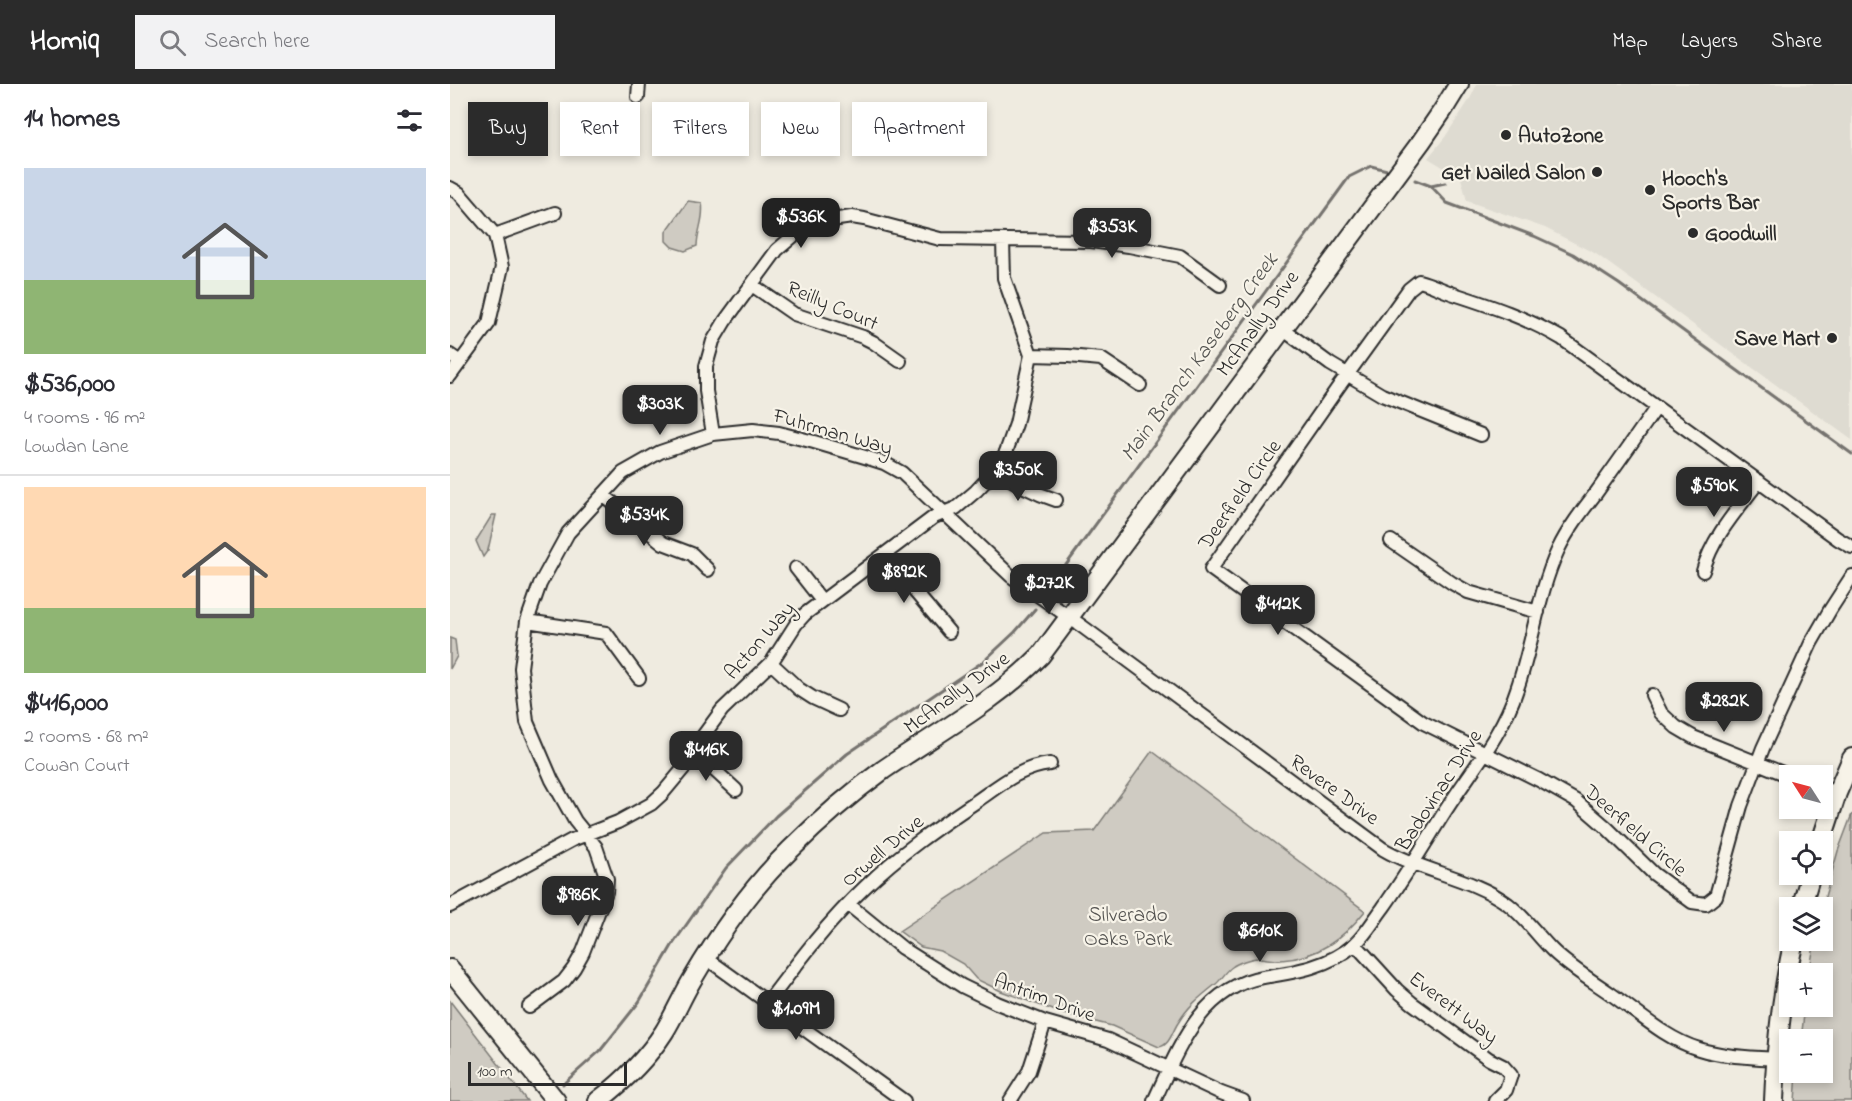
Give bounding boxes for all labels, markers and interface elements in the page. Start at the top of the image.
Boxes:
search box [135,15,555,69]
text: Homiq [30,22,99,63]
icon: search [156,26,189,59]
text: Search here [204,26,310,58]
text: Map [1612,27,1648,57]
text: Layers [1681,27,1738,57]
text: Share [1771,27,1822,57]
text: 14 homes [24,101,120,139]
chip: Buy [468,102,548,156]
chip: Rent [560,102,640,156]
chip: Filters [652,102,749,156]
chip: New [761,102,840,156]
chip: Apartment [852,102,987,156]
icon: filters [393,104,426,137]
place label: AutoZone [1518,122,1604,152]
marker: AutoZone [1499,128,1513,142]
place label: Get Nailed Salon [1441,159,1585,189]
marker: Get Nailed Salon [1590,165,1604,179]
place label: Hooch's Sports Bar [1662,165,1760,219]
marker: Hooch's Sports Bar [1643,183,1657,197]
pin: $536K [759,198,843,249]
text: $536K [776,203,826,232]
icon: home [171,207,279,315]
pin: $353K [1070,208,1154,259]
text: $353K [1087,213,1137,242]
place label: Goodwill [1705,220,1777,250]
marker: Goodwill [1686,226,1700,240]
water label: Main Branch Kaseberg Creek [1114,246,1288,469]
street label: McAnally Drive [1210,265,1309,385]
street label: Reilly Court [781,274,883,341]
place label: Save Mart [1734,325,1821,355]
marker: Save Mart [1825,331,1839,345]
text: $536,000 [24,366,115,404]
pin: $303K [618,385,702,436]
text: $303K [637,390,683,419]
street label: Fuhrman Way [768,401,896,466]
text: 4 rooms · 96 m² [24,404,145,433]
text: Lowdan Lane [24,433,129,462]
street label: Deerfield Circle [1191,434,1290,557]
pin: $350K [976,451,1060,502]
text: $350K [993,456,1043,485]
pin: $590K [1672,467,1756,518]
text: $590K [1690,472,1738,501]
pin: $534K [602,496,686,547]
text: $534K [619,501,669,530]
icon: home [171,526,279,634]
pin: $892K [862,553,946,604]
text: $892K [881,558,927,587]
pin: $272K [1007,564,1091,615]
text: $272K [1024,569,1074,598]
pin: $412K [1236,585,1320,636]
text: $412K [1255,590,1301,619]
street label: Acton Way [718,596,805,688]
street label: McAnally Drive [898,645,1018,744]
pin: $282K [1682,682,1766,733]
text: $416,000 [24,685,108,723]
text: $282K [1699,687,1749,716]
text: 2 rooms · 68 m² [24,723,149,752]
street label: Badovinac Drive [1388,724,1491,859]
pin: $416K [664,731,748,782]
text: $416K [683,736,729,765]
street label: Revere Drive [1283,748,1385,834]
text: Cowan Court [24,752,130,781]
north arrow [1779,765,1833,819]
map controls [1779,765,1833,1083]
street label: Deerfield Circle [1576,777,1693,885]
street label: Orwell Drive [835,808,932,895]
button: locate [1779,831,1833,885]
pin: $986K [536,876,620,927]
text: $986K [556,881,600,910]
button: layers [1779,897,1833,951]
park label: Silverado Oaks Park [1084,901,1173,955]
pin: $610K [1218,912,1302,963]
text: $610K [1237,917,1283,946]
button: + [1779,963,1833,1017]
street label: Everett Way [1400,965,1504,1054]
street label: Antrim Drive [989,967,1100,1031]
pin: $1.09M [747,990,845,1041]
text: $1.09M [771,995,821,1024]
button: − [1779,1029,1833,1083]
scale bar [468,1059,627,1086]
text: 100 m [477,1060,512,1084]

